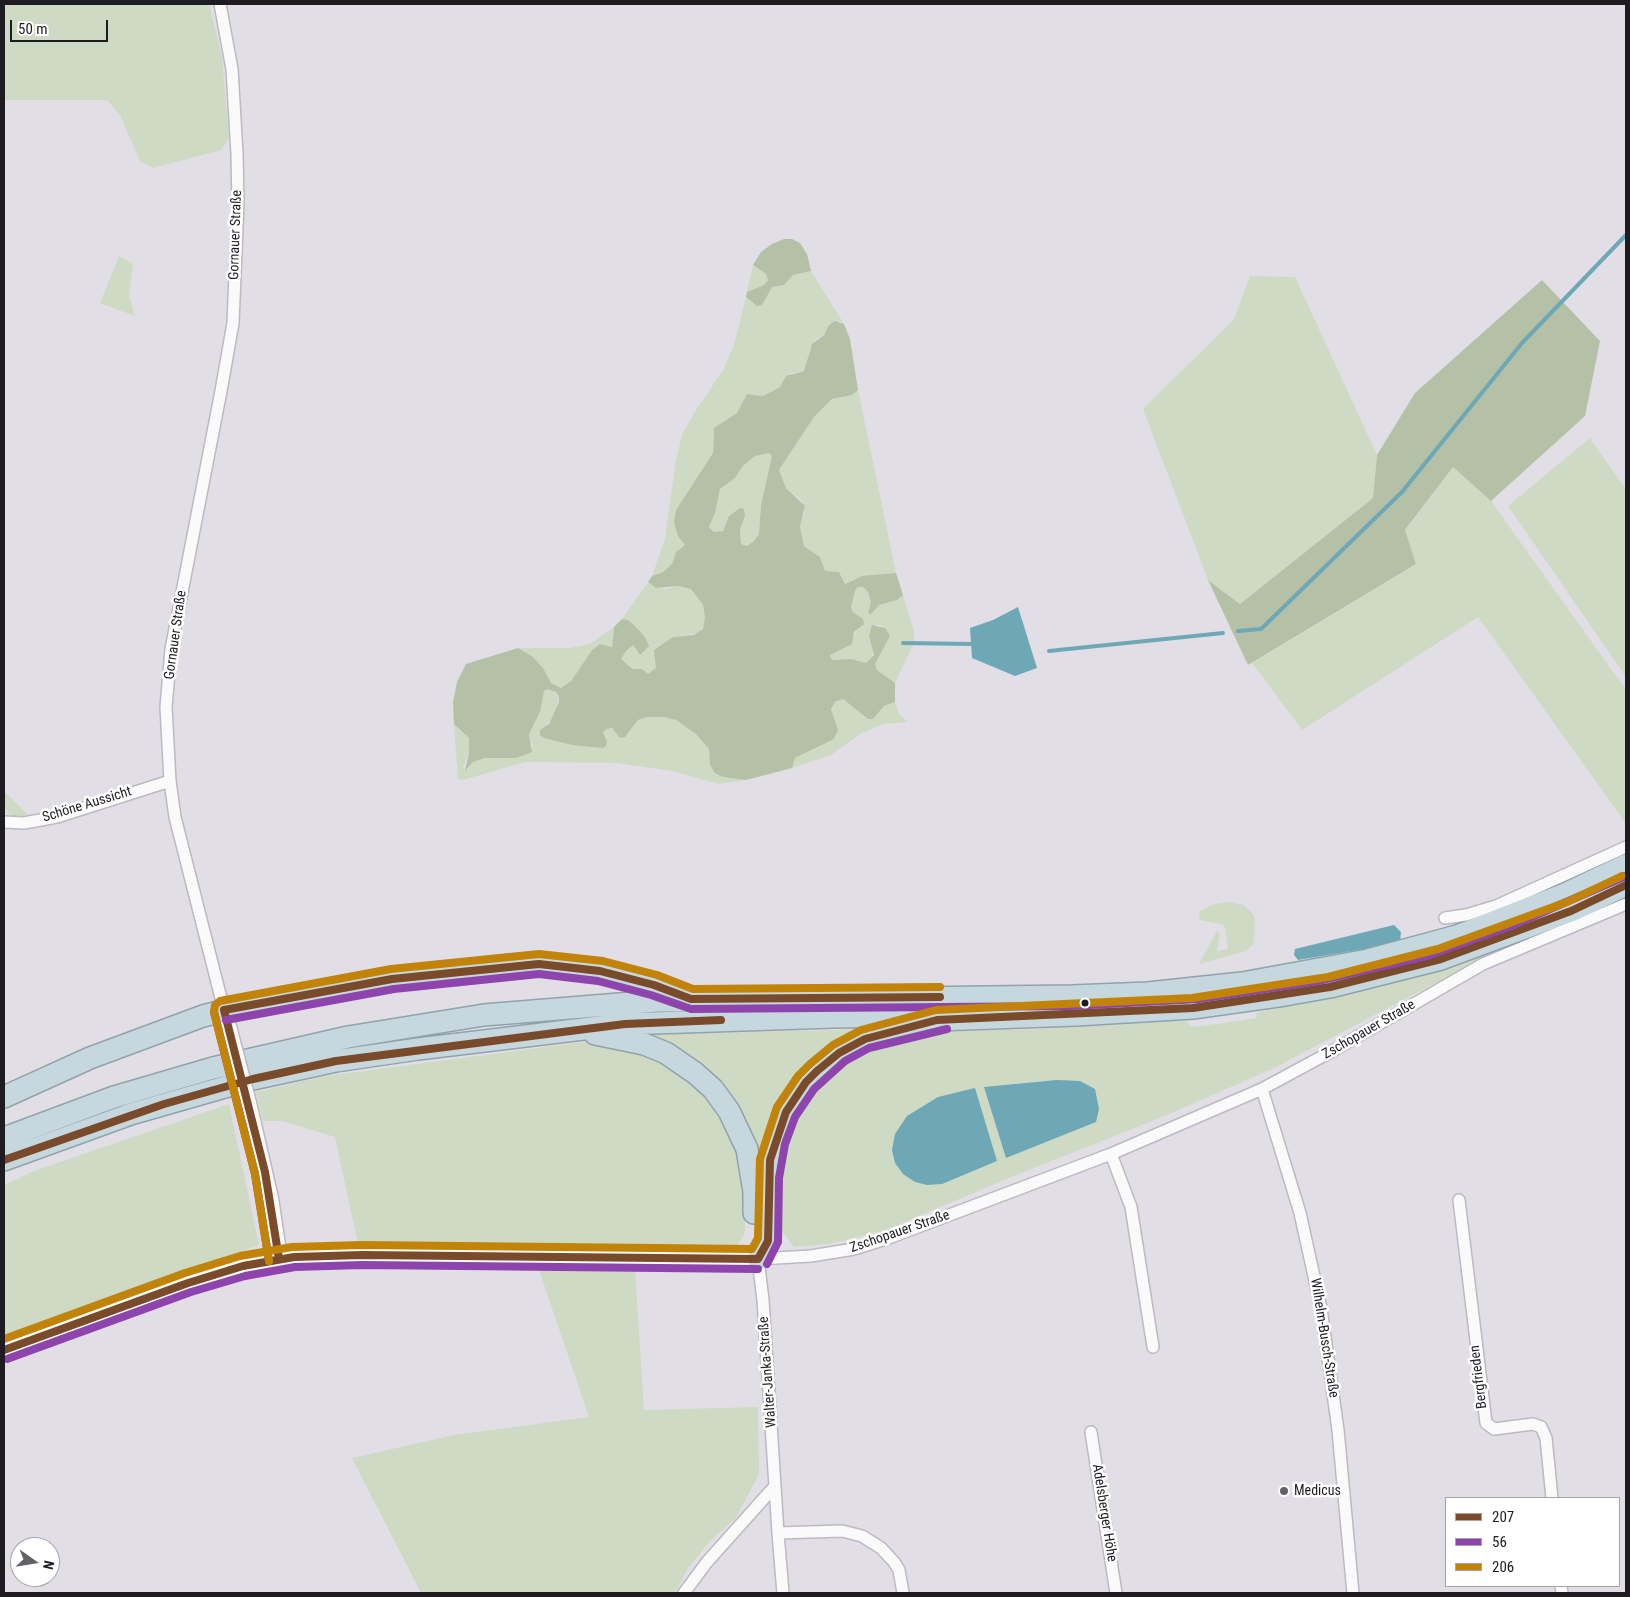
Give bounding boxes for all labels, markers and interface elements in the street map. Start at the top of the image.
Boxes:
scale bar [12,10,110,42]
text: 50 m [18,20,48,38]
street label: Gornauer Straße [226,190,246,280]
street label: Gornauer Straße [161,589,191,681]
street label: Schöne Aussicht [40,783,134,827]
street label: Zschopauer Straße [1320,997,1418,1063]
unlabelled marker [1080,998,1090,1008]
street label: Zschopauer Straße [848,1207,952,1257]
street label: Wilhelm-Busch-Straße [1306,1277,1342,1399]
street label: Walter-Janka-Straße [756,1316,780,1428]
street label: Bergfrieden [1467,1344,1491,1410]
street label: Adelsberger Höhe [1088,1463,1120,1563]
place label: Medicus [1294,1483,1341,1499]
marker: Medicus [1278,1485,1290,1497]
legend [1445,1497,1620,1587]
text: 207 [1492,1508,1514,1526]
text: 56 [1492,1533,1507,1551]
north arrow [10,1537,60,1587]
text: 206 [1492,1558,1514,1576]
text: N [40,1559,57,1571]

